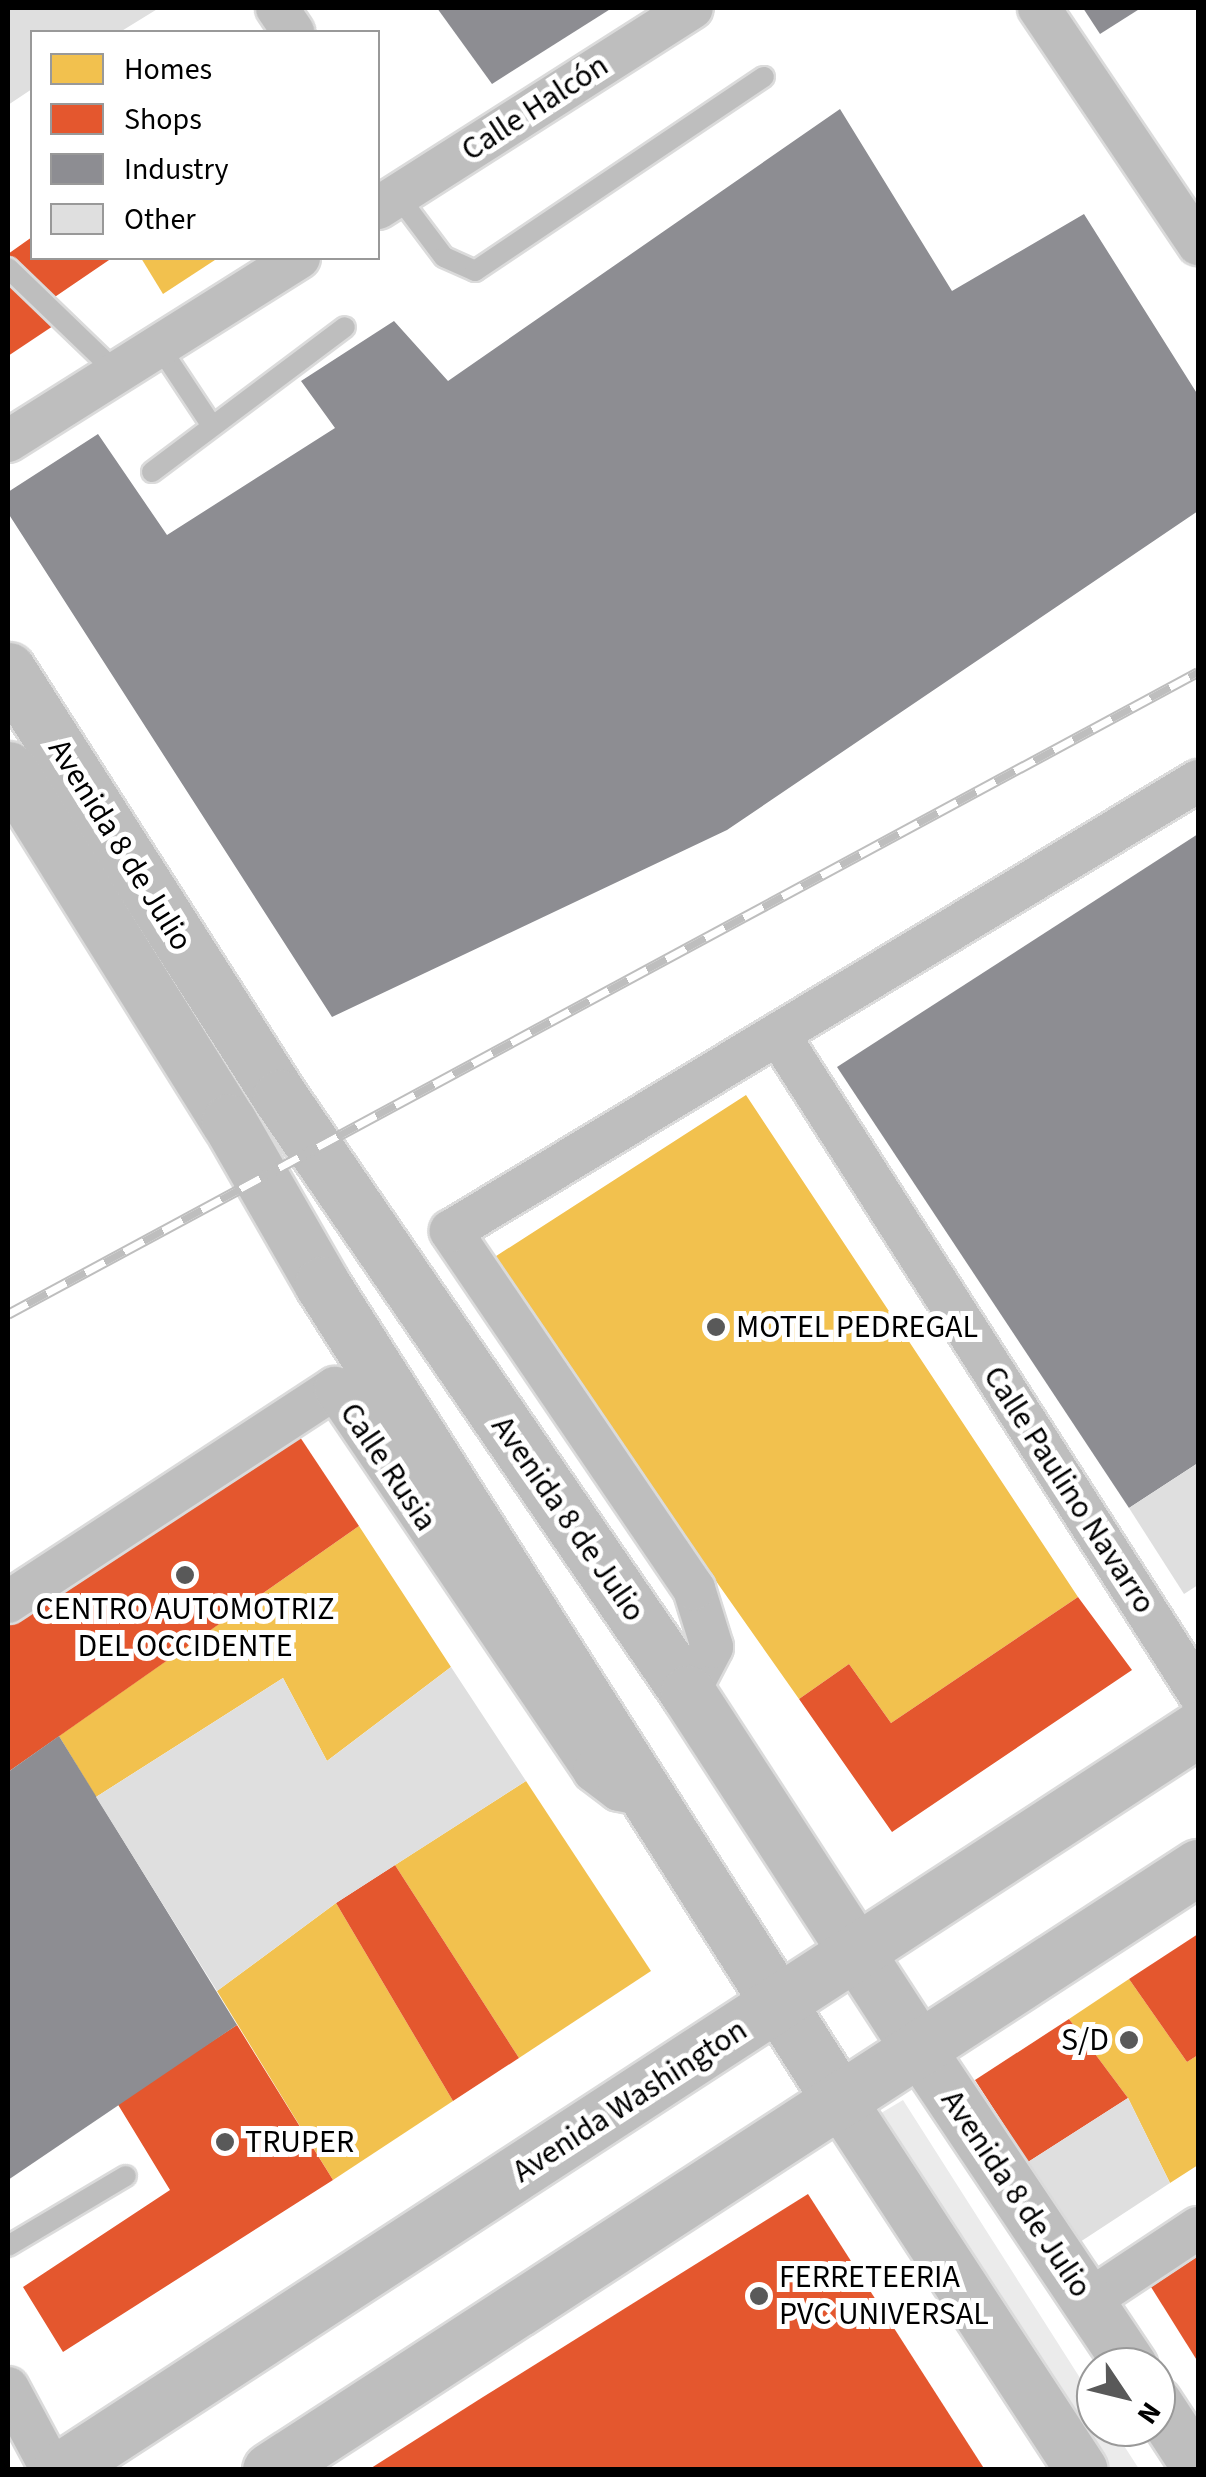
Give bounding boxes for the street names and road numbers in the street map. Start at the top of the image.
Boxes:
street label: Calle Halcón [455,46,615,170]
street label: Avenida 8 de Julio [40,732,200,958]
street label: Calle Paulino Navarro [975,1359,1163,1621]
street label: Calle Rusia [331,1396,445,1538]
street label: Avenida 8 de Julio [483,1409,653,1629]
street label: Avenida Washington [506,2011,754,2191]
street label: Avenida 8 de Julio [932,2083,1100,2305]

